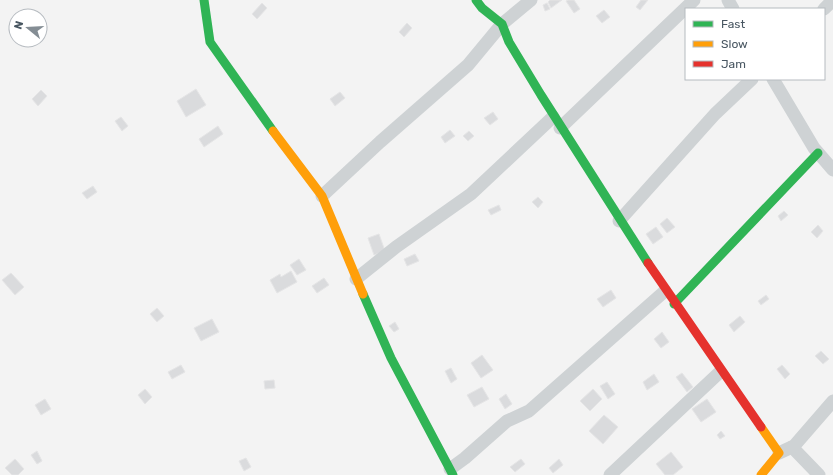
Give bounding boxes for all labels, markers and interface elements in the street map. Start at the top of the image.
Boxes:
north arrow [8,8,48,48]
legend [685,8,825,80]
text: Fast [721,17,745,31]
text: N [12,19,26,31]
text: Slow [721,37,748,51]
text: Jam [721,57,746,71]

